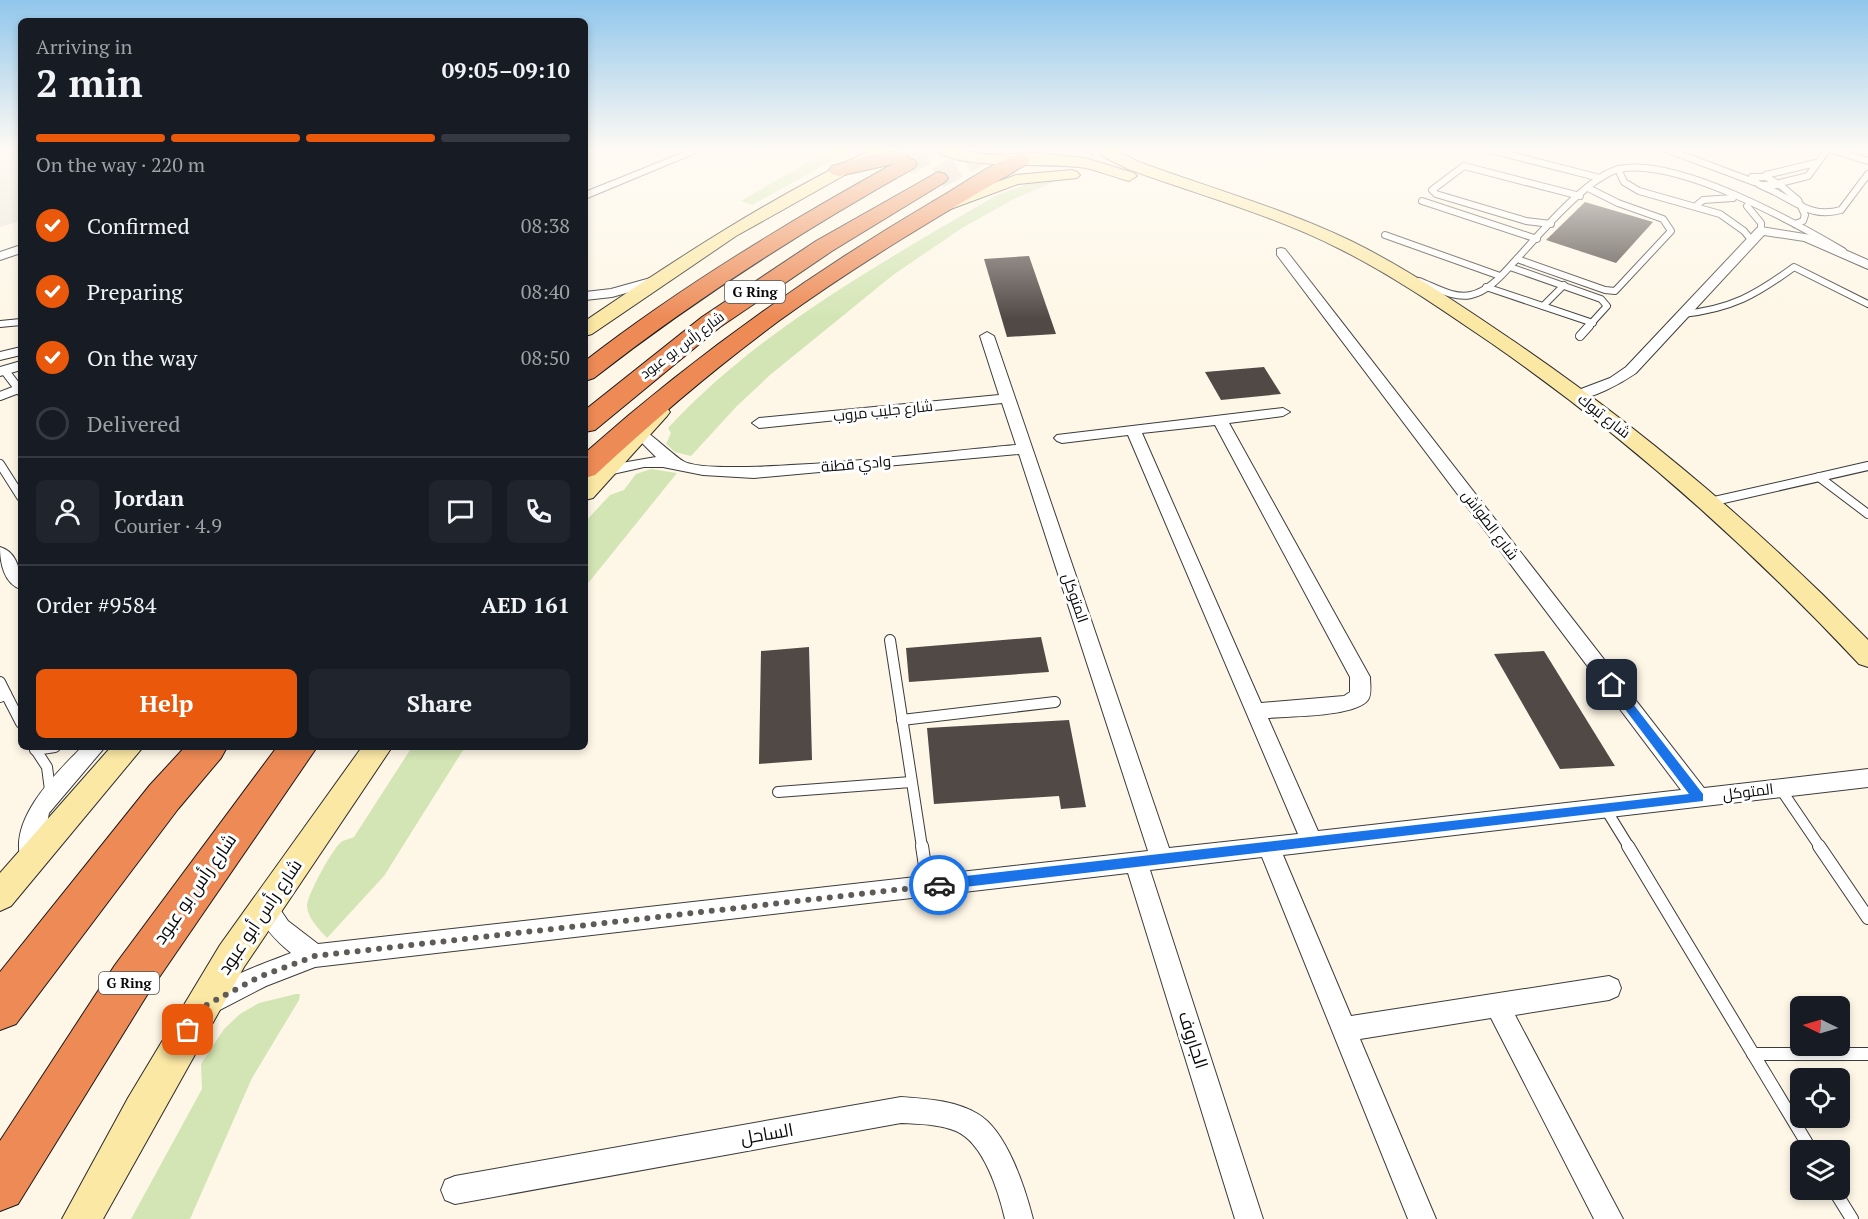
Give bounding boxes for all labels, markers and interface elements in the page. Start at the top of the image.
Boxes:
text: Arriving in [36,33,132,60]
text: 09:05–09:10 [442,55,570,84]
text: 2 min [36,56,143,108]
text: On the way · 220 m [36,151,205,178]
icon: check [36,209,69,242]
text: Confirmed [87,211,190,240]
text: 08:38 [521,212,570,239]
icon: check [36,275,69,308]
text: Preparing [87,277,183,306]
text: 08:40 [521,278,570,305]
road number: G Ring [725,281,785,303]
street label: شارع رأس بو عبود [636,307,728,383]
icon: check [36,341,69,374]
text: On the way [87,343,197,372]
text: 08:50 [521,344,570,371]
street label: شارع تبوك [1573,388,1635,444]
street label: شارع جليب مروب [832,395,934,427]
text: Delivered [87,409,180,438]
street label: وادي قطنة [820,450,892,479]
button: person [36,480,99,543]
button: chat [429,480,492,543]
button: phone [507,480,570,543]
text: Jordan [114,483,184,512]
street label: شارع الطواش [1456,485,1524,565]
text: Courier · 4.9 [114,512,222,539]
street label: المتوكل [1057,570,1094,625]
text: Order #9584 [36,590,156,619]
text: AED 161 [481,590,570,619]
pin [1586,659,1637,710]
icon: home [1595,668,1628,701]
button: Help [36,669,297,738]
button: Share [309,669,570,738]
street label: المتوكل [1721,778,1775,805]
street label: شارع رأس بو عبود [147,828,242,949]
street label: شارع رأس أبو عبود [212,854,308,979]
courier [909,855,969,915]
icon: car [923,869,956,902]
road number: G Ring [99,972,159,994]
north arrow [1790,996,1850,1056]
map controls [1790,996,1850,1200]
pin [162,1004,213,1055]
street label: الجاروف [1173,1008,1214,1071]
icon: bag [171,1013,204,1046]
button: locate [1790,1068,1850,1128]
street label: الساحل [739,1117,795,1149]
button: layers [1790,1140,1850,1200]

